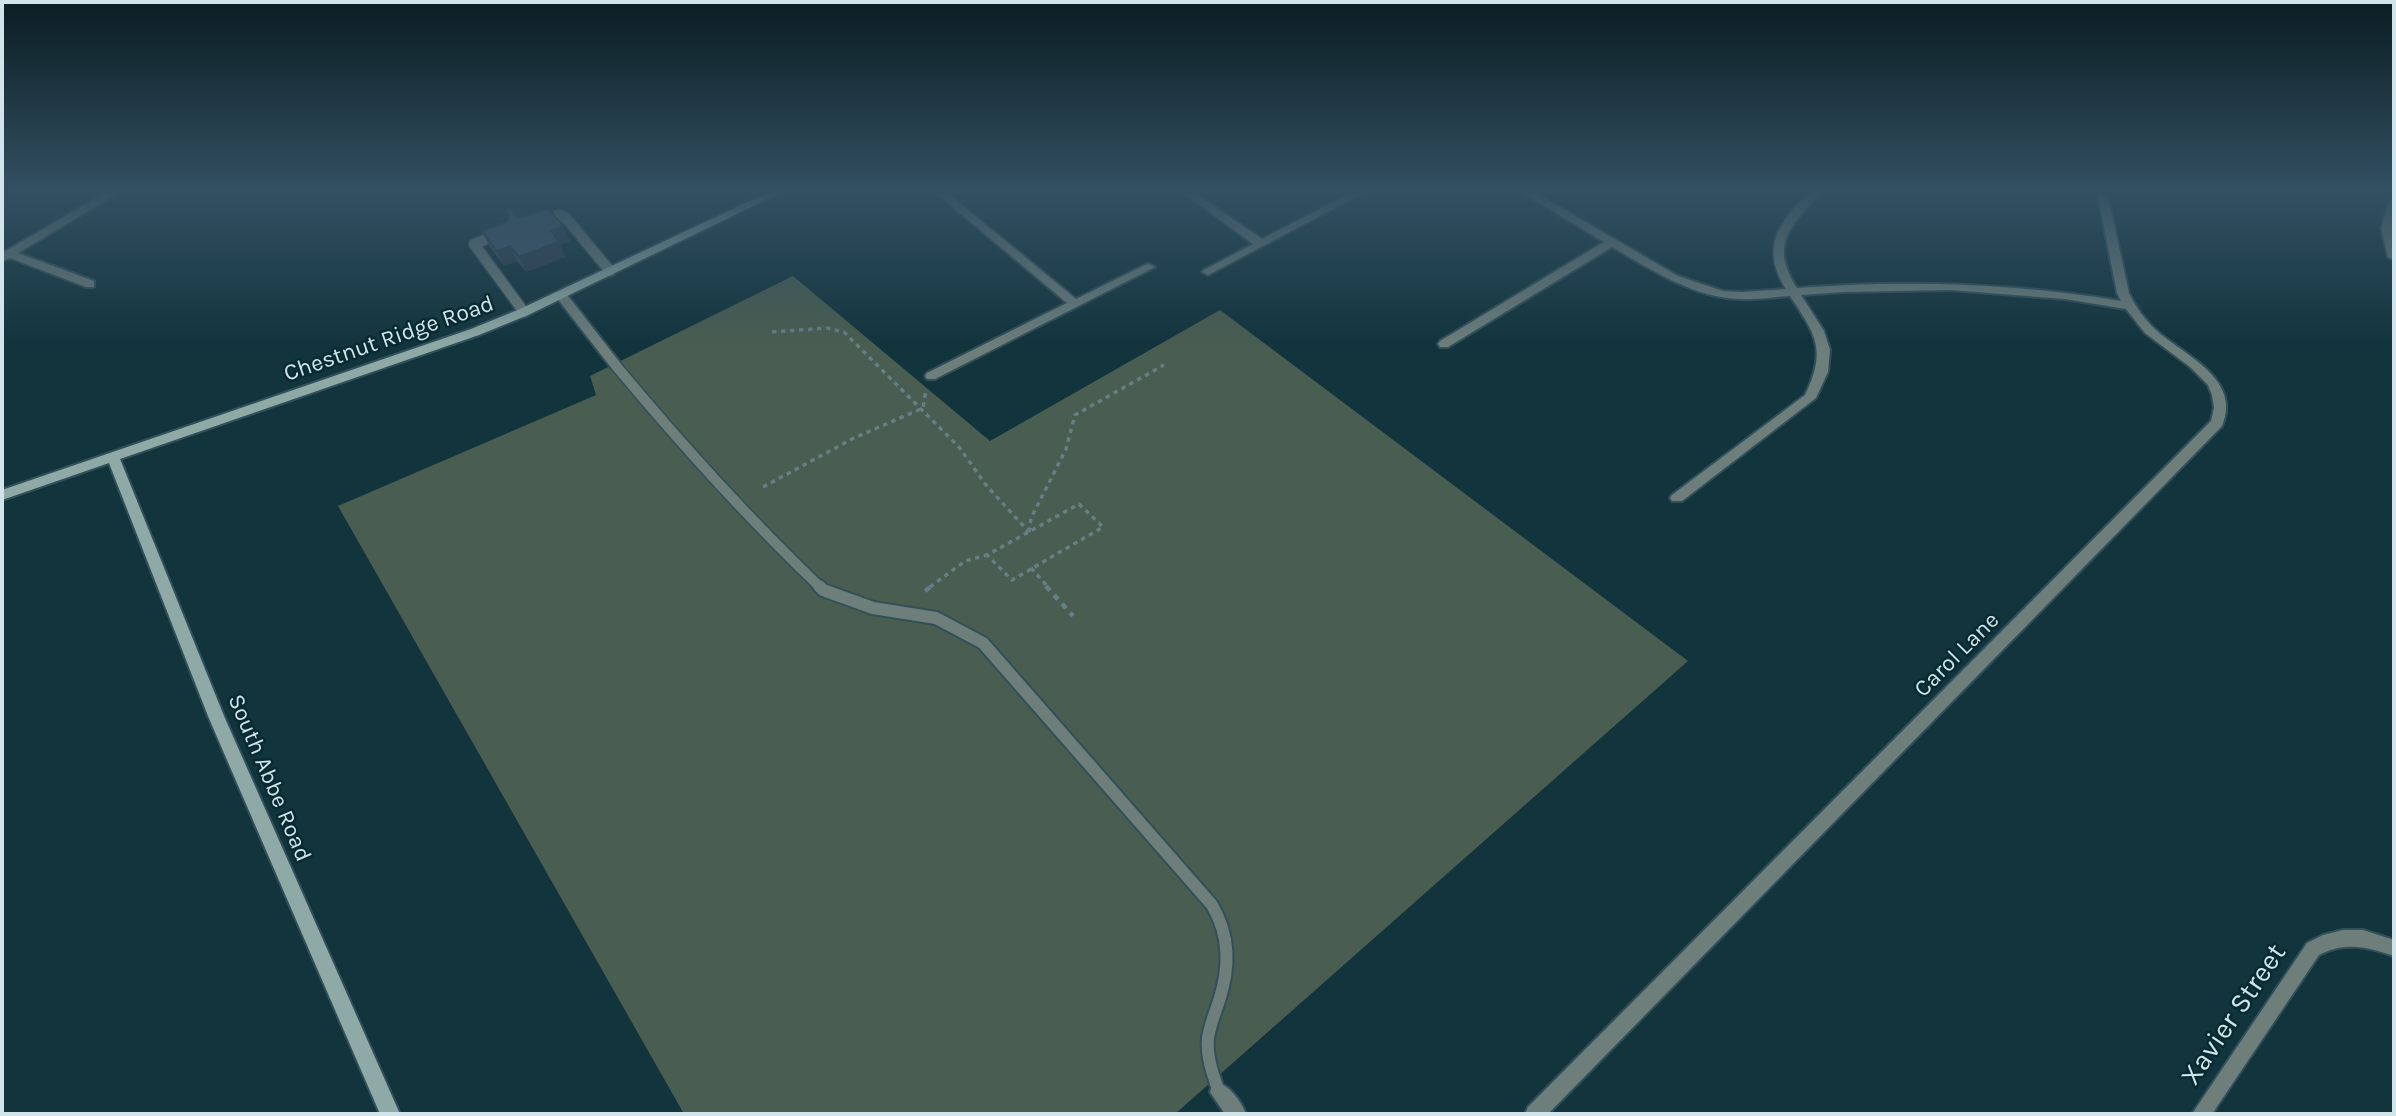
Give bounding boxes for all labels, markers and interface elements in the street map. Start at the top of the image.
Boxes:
street label: Chestnut Ridge Road [280,290,498,388]
street label: Carol Lane [1909,607,2005,703]
street label: South Abbe Road [221,690,317,866]
street label: Xavier Street [2174,938,2294,1092]

